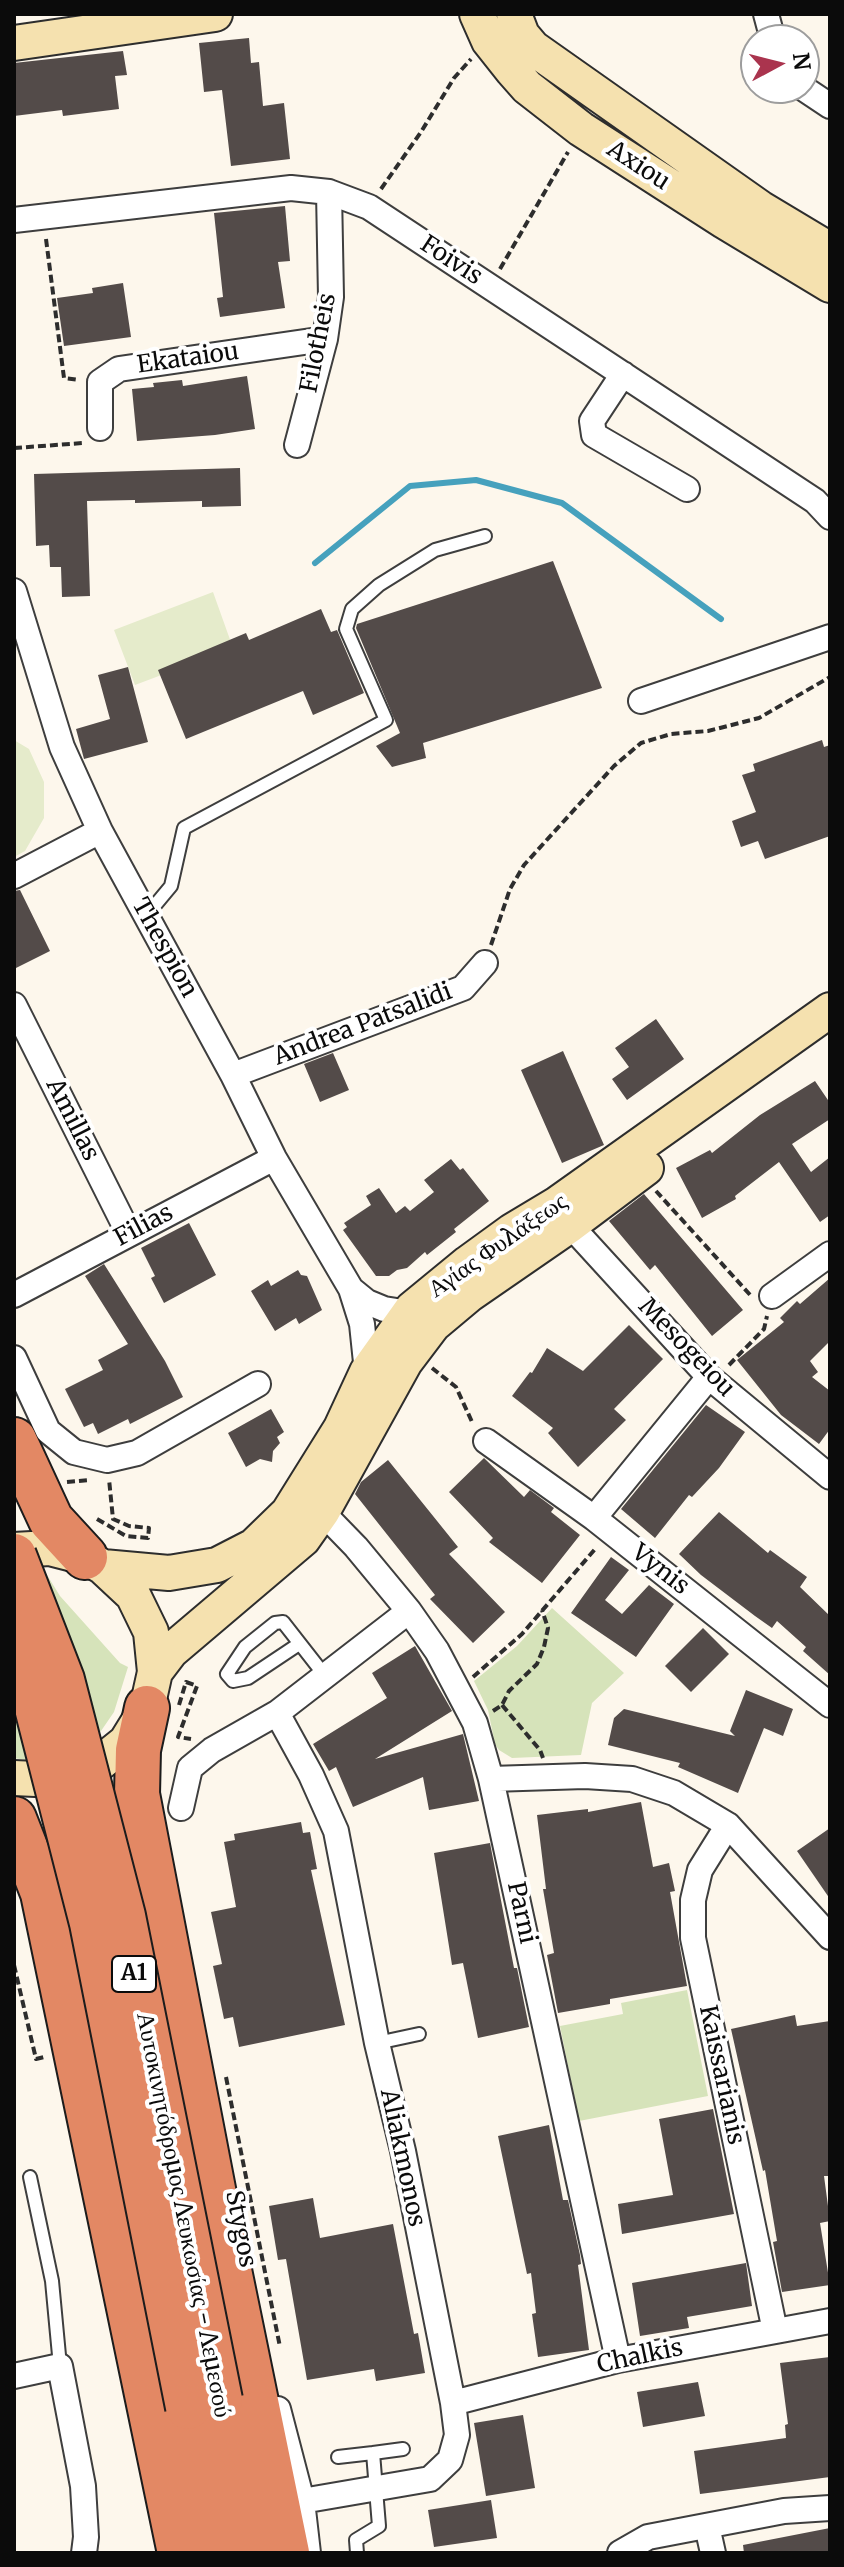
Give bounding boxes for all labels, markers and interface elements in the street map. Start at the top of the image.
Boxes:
north arrow [740,24,820,104]
text: N [787,51,817,72]
street label: Axiou [601,135,675,197]
street label: Foivis [415,230,487,292]
street label: Filotheis [295,291,343,395]
street label: Ekataiou [135,338,241,380]
street label: Thespion [125,893,203,1003]
street label: Andrea Patsalidi [270,978,456,1072]
street label: Amillas [39,1074,105,1166]
street label: Αγίας Φυλάξεως [423,1188,573,1304]
street label: Filias [110,1199,178,1253]
street label: Mesogeiou [632,1293,740,1403]
street label: Vynis [626,1539,694,1601]
street label: Parni [500,1879,542,1947]
road number: A1 [112,1956,156,1992]
street label: Kaissarianis [692,2003,750,2147]
street label: Αυτοκινητόδρομος Λευκωσίας - Λεμεσού [130,2010,236,2420]
street label: Aliakmonos [373,2087,431,2229]
street label: Stygos [218,2188,262,2270]
street label: Chalkis [595,2334,685,2380]

